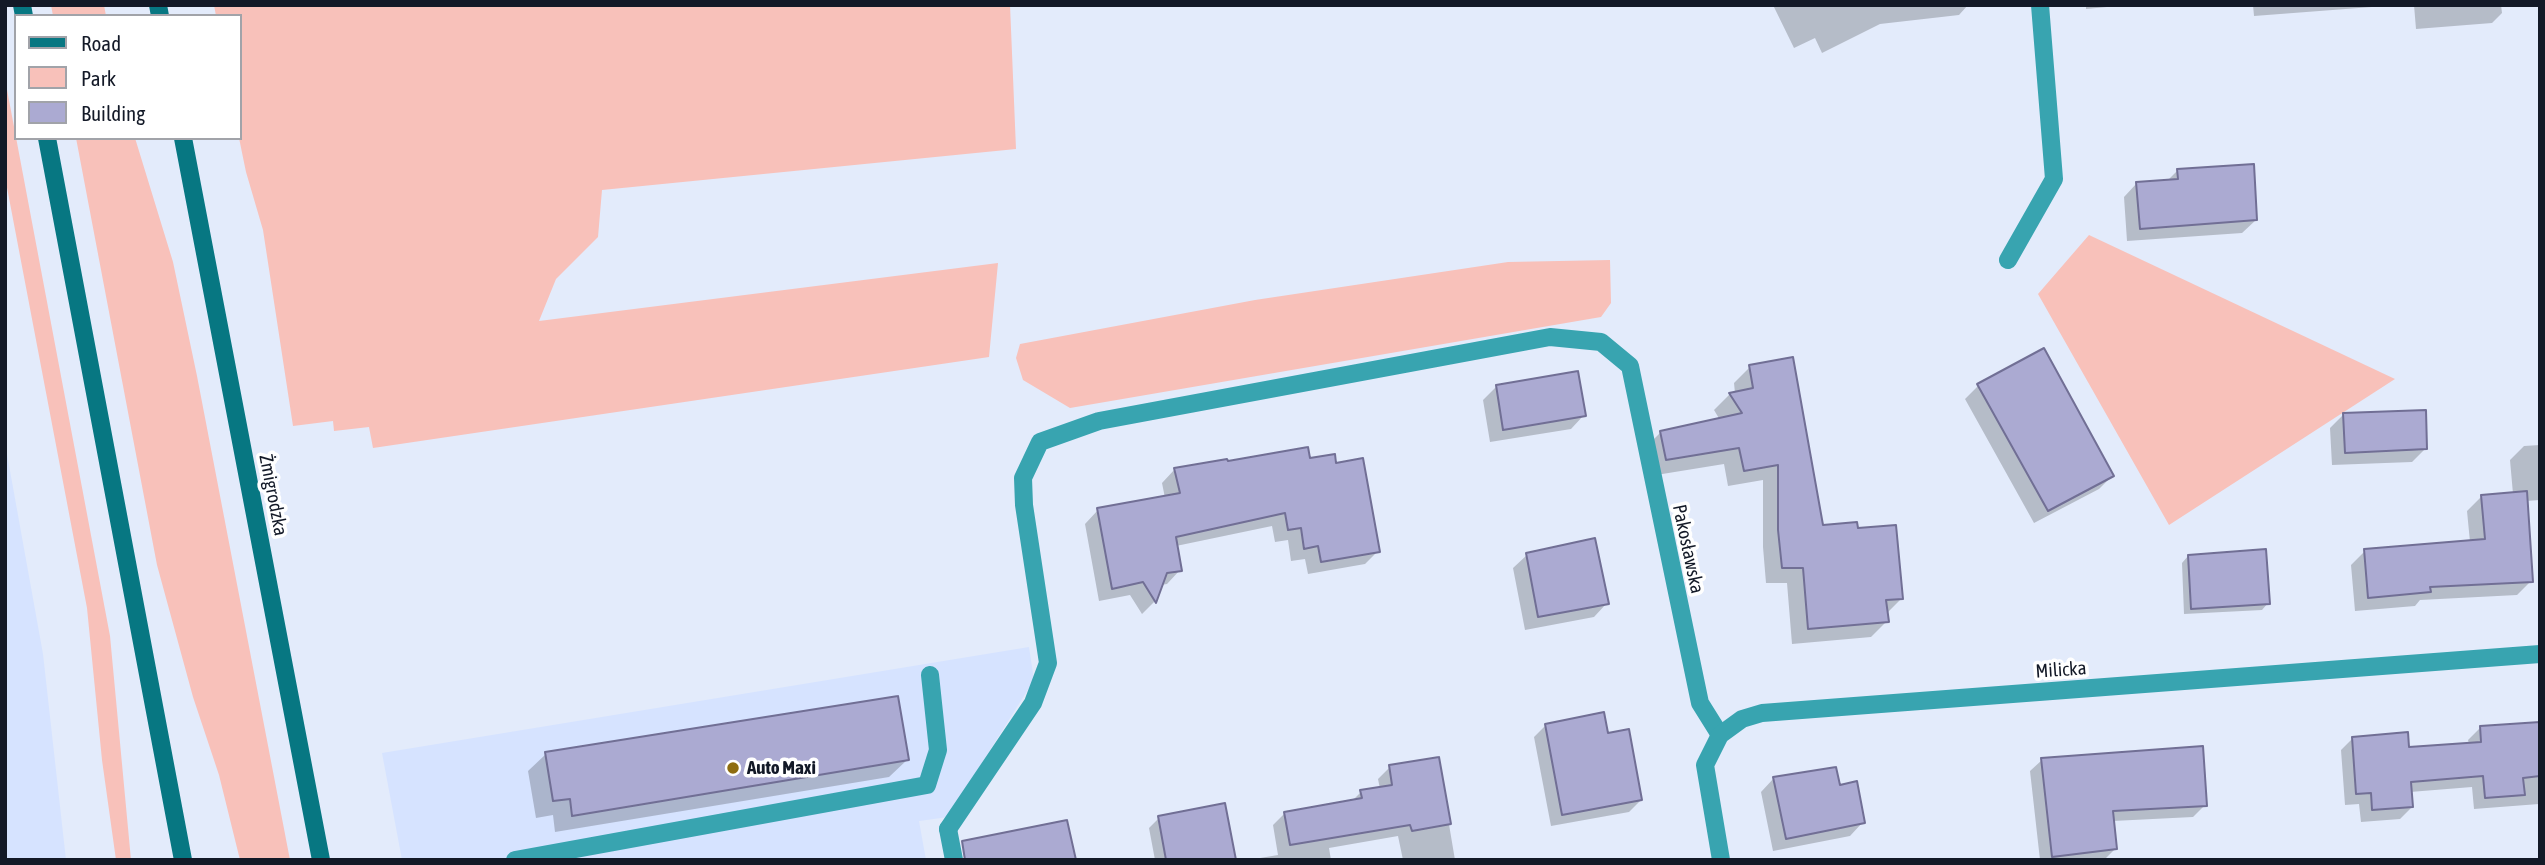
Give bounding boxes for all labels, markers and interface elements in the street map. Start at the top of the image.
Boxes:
legend [14,14,242,140]
text: Road [81,31,121,55]
text: Park [81,66,116,90]
text: Building [81,101,145,125]
street label: Żmigrodzka [254,452,292,538]
street label: Pakosławska [1667,502,1709,596]
street label: Milicka [2035,657,2087,683]
place label: Auto Maxi [747,757,816,779]
marker: Auto Maxi [725,760,741,776]

